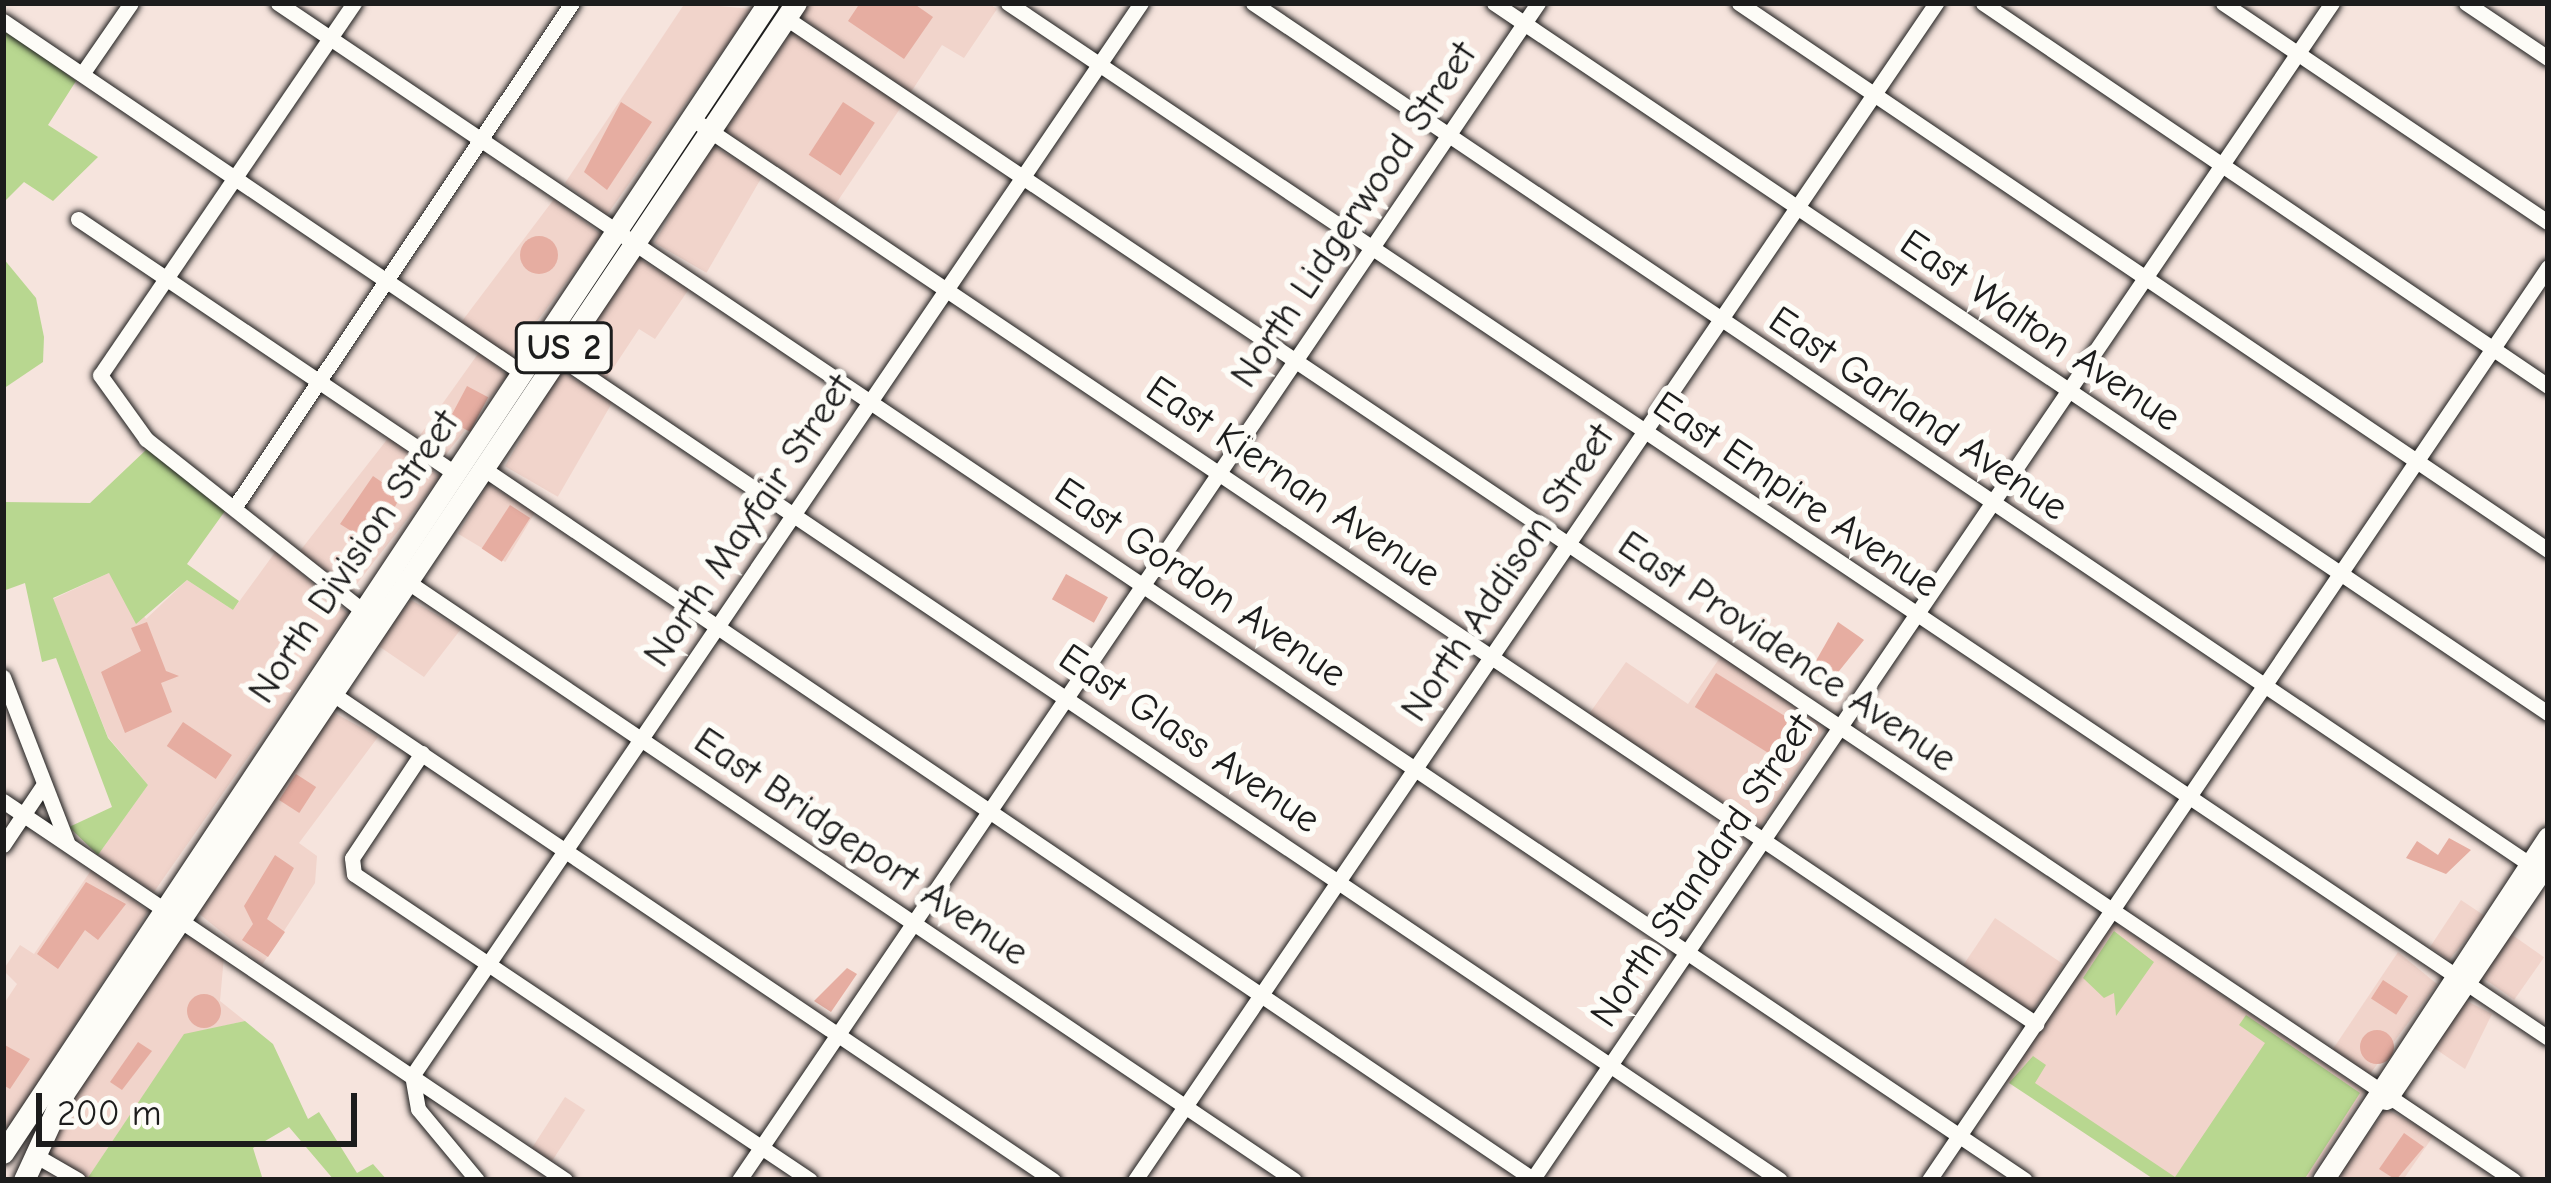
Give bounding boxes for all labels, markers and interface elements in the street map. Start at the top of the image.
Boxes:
street label: North Lidgerwood Street [1221,33,1487,397]
street label: East Walton Avenue [1891,220,2189,442]
street label: East Garland Avenue [1760,297,2076,531]
road number: US 2 [513,318,615,378]
street label: North Mayfair Street [634,366,864,676]
street label: East Kiernan Avenue [1137,366,1449,598]
street label: East Empire Avenue [1644,382,1948,608]
street label: North Division Street [239,402,469,712]
street label: North Addison Street [1391,415,1625,731]
street label: East Gordon Avenue [1045,468,1355,698]
street label: East Providence Avenue [1609,521,1965,783]
street label: East Glass Avenue [1050,634,1328,844]
street label: North Standard Street [1581,706,1825,1036]
street label: East Bridgeport Avenue [685,718,1037,976]
scale bar [42,1069,363,1143]
text: 200 m [57,1093,161,1134]

